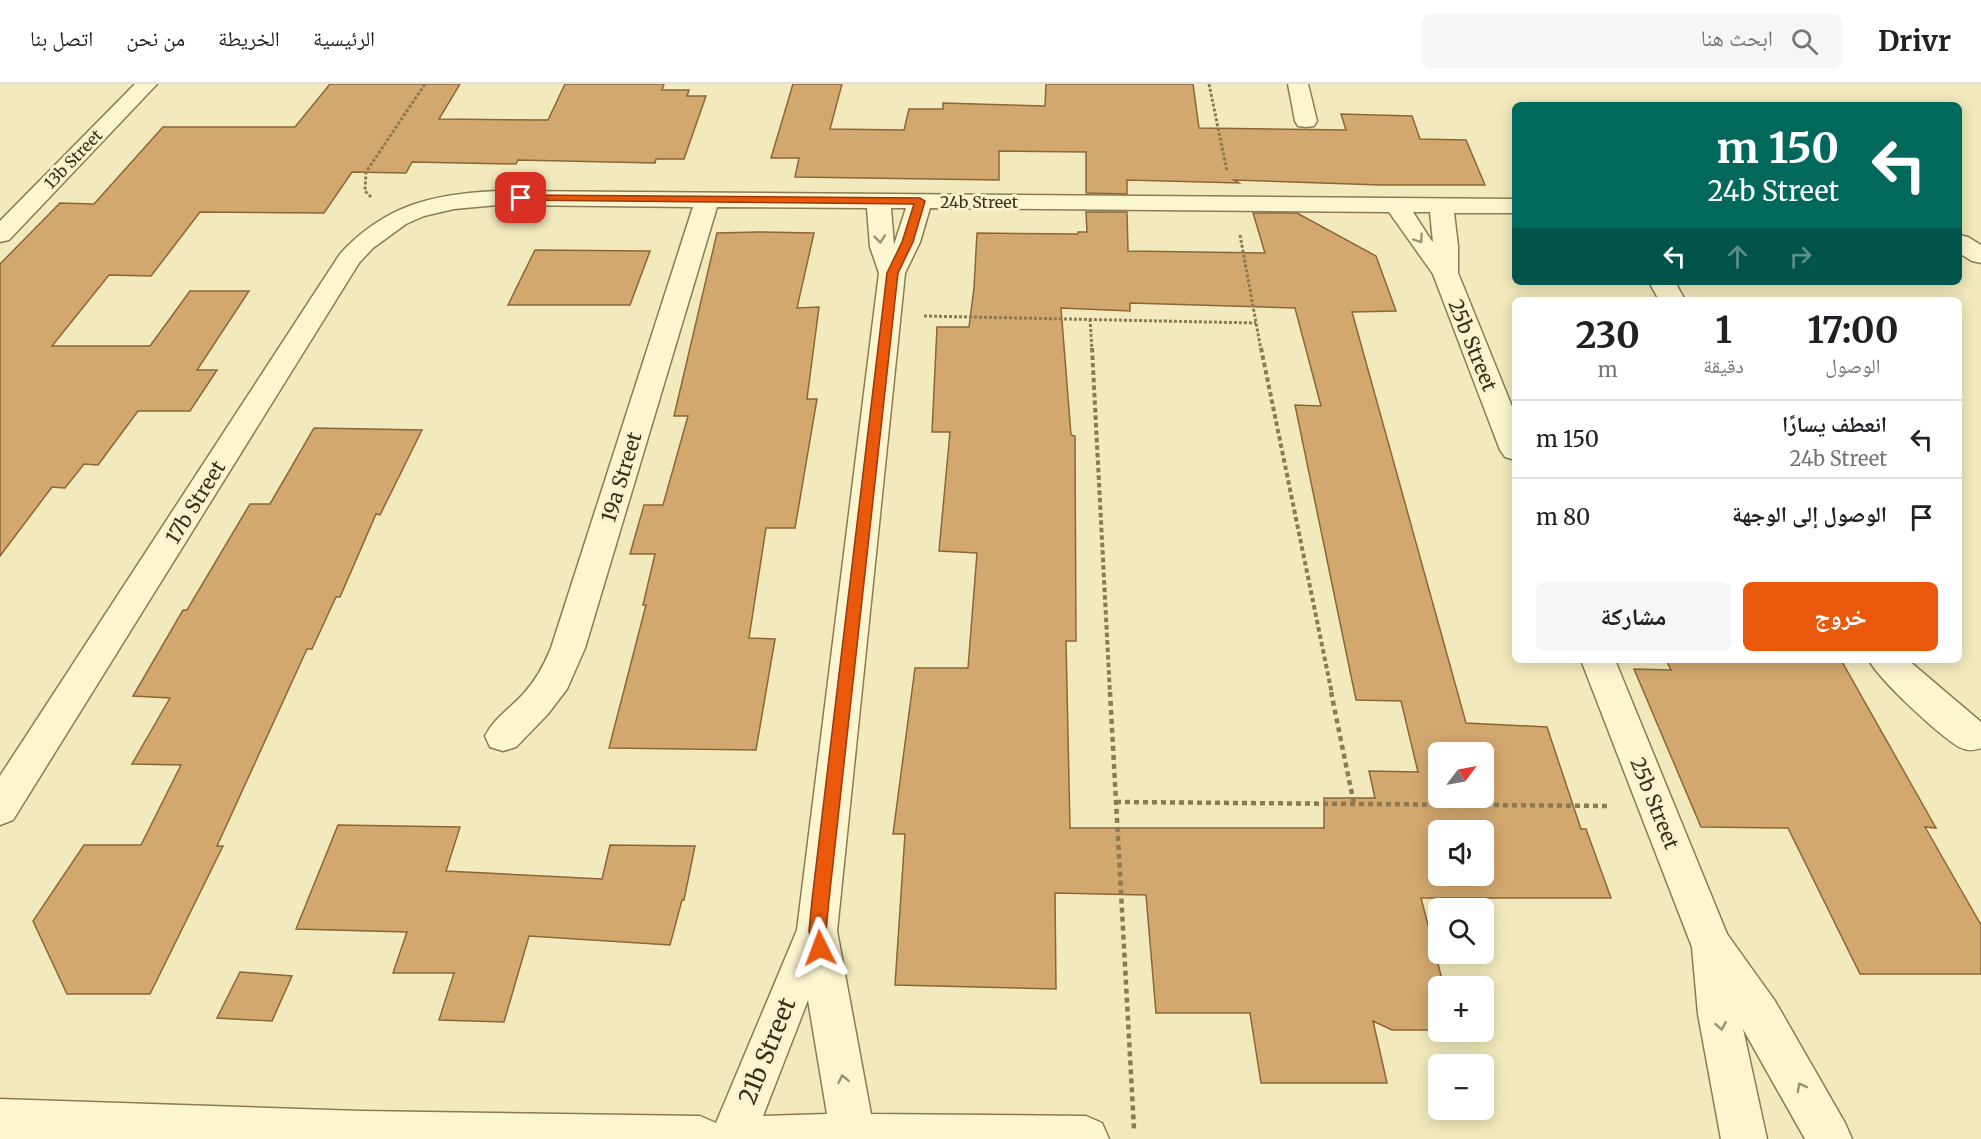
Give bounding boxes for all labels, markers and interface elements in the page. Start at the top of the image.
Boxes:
search box [1422,14,1842,68]
text: Drivr [1878,23,1951,59]
text: ابحث هنا [1701,24,1773,52]
text: اتصل بنا [30,25,93,52]
text: من نحن [126,25,185,52]
text: الخريطة [218,25,280,52]
text: الرئيسية [313,25,375,52]
icon: search [1788,25,1821,58]
text: 150 m [1716,122,1839,174]
street label: 13b Street [40,125,107,193]
icon: left [1860,126,1938,204]
pin [495,172,546,223]
text: 24b Street [1708,174,1839,208]
icon: arrive [504,181,537,214]
street label: 24b Street [940,192,1019,212]
one-way arrow [1412,233,1423,244]
one-way arrow [874,234,886,243]
icon: left [1658,240,1691,273]
icon: ahead [1721,240,1754,273]
icon: right [1784,240,1817,273]
street label: 25b Street [1443,295,1503,395]
text: 1 [1715,308,1732,353]
text: 17:00 [1807,308,1899,353]
text: 230 [1575,313,1640,358]
text: دقيقة [1703,353,1744,378]
text: الوصول [1825,353,1881,378]
text: m [1598,357,1618,382]
text: انعطف يسارًا [1782,410,1887,438]
icon: left [1905,423,1938,456]
text: 150 m [1536,425,1599,453]
street label: 19a Street [595,429,647,525]
text: 24b Street [1790,446,1887,471]
street label: 17b Street [160,456,230,548]
text: الوصول إلى الوجهة [1732,500,1887,528]
icon: arrive [1905,501,1938,534]
text: 80 m [1536,503,1590,531]
button: مشاركة [1536,582,1731,651]
button: خروج [1743,582,1938,651]
north arrow [1428,742,1494,808]
map controls [1428,742,1494,1120]
street label: 25b Street [1625,753,1685,853]
button: sound [1428,820,1494,886]
button: search [1428,898,1494,964]
position arrow [788,916,852,980]
button: + [1428,976,1494,1042]
street label: 21b Street [732,992,803,1109]
one-way arrow [1714,1021,1727,1031]
button: − [1428,1054,1494,1120]
one-way arrow [837,1074,849,1084]
one-way arrow [1797,1083,1809,1094]

